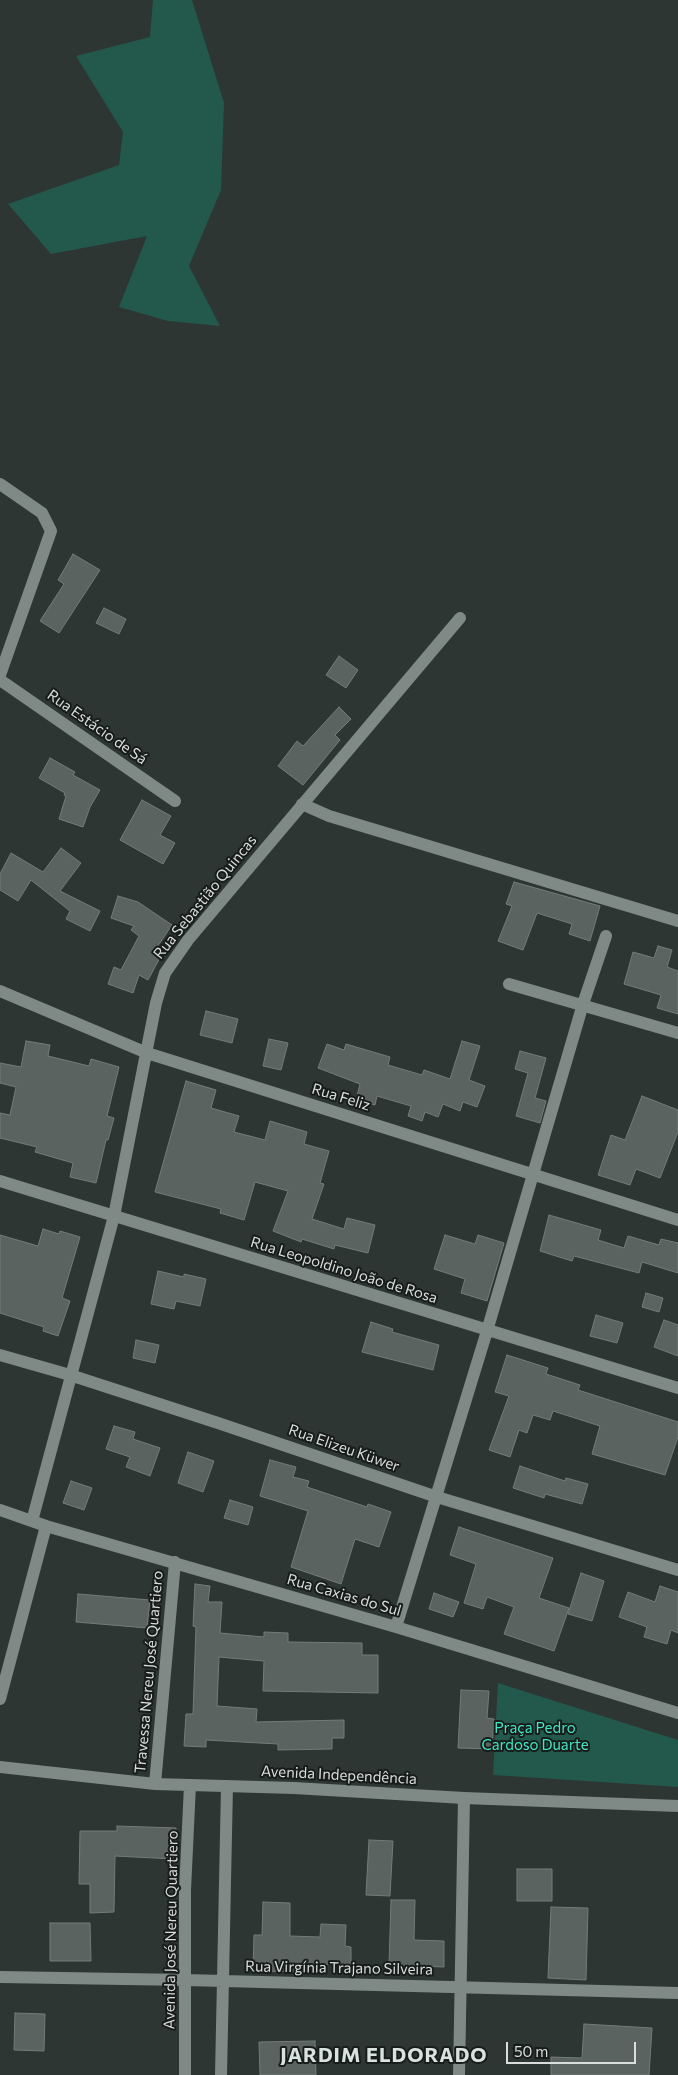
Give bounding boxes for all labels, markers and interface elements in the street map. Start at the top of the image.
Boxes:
street label: Rua Estácio de Sá [44,686,150,768]
street label: Rua Sebastião Quincas [150,831,260,963]
street label: Rua Feliz [310,1080,372,1114]
street label: Rua Leopoldino João de Rosa [248,1233,440,1307]
street label: Rua Elizeu Küwer [286,1421,402,1475]
street label: Travessa Nereu José Quartiero [131,1570,167,1774]
street label: Rua Caxias do Sul [285,1570,403,1620]
park label: Praça Pedro Cardoso Duarte [481,1719,589,1754]
street label: Avenida Independência [261,1762,417,1788]
street label: Avenida José Nereu Quartiero [160,1830,182,2030]
street label: Rua Virgínia Trajano Silveira [245,1957,433,1979]
scale bar [508,2032,638,2064]
text: 50 m [514,2042,548,2060]
district label: JARDIM ELDORADO [278,2043,490,2067]

